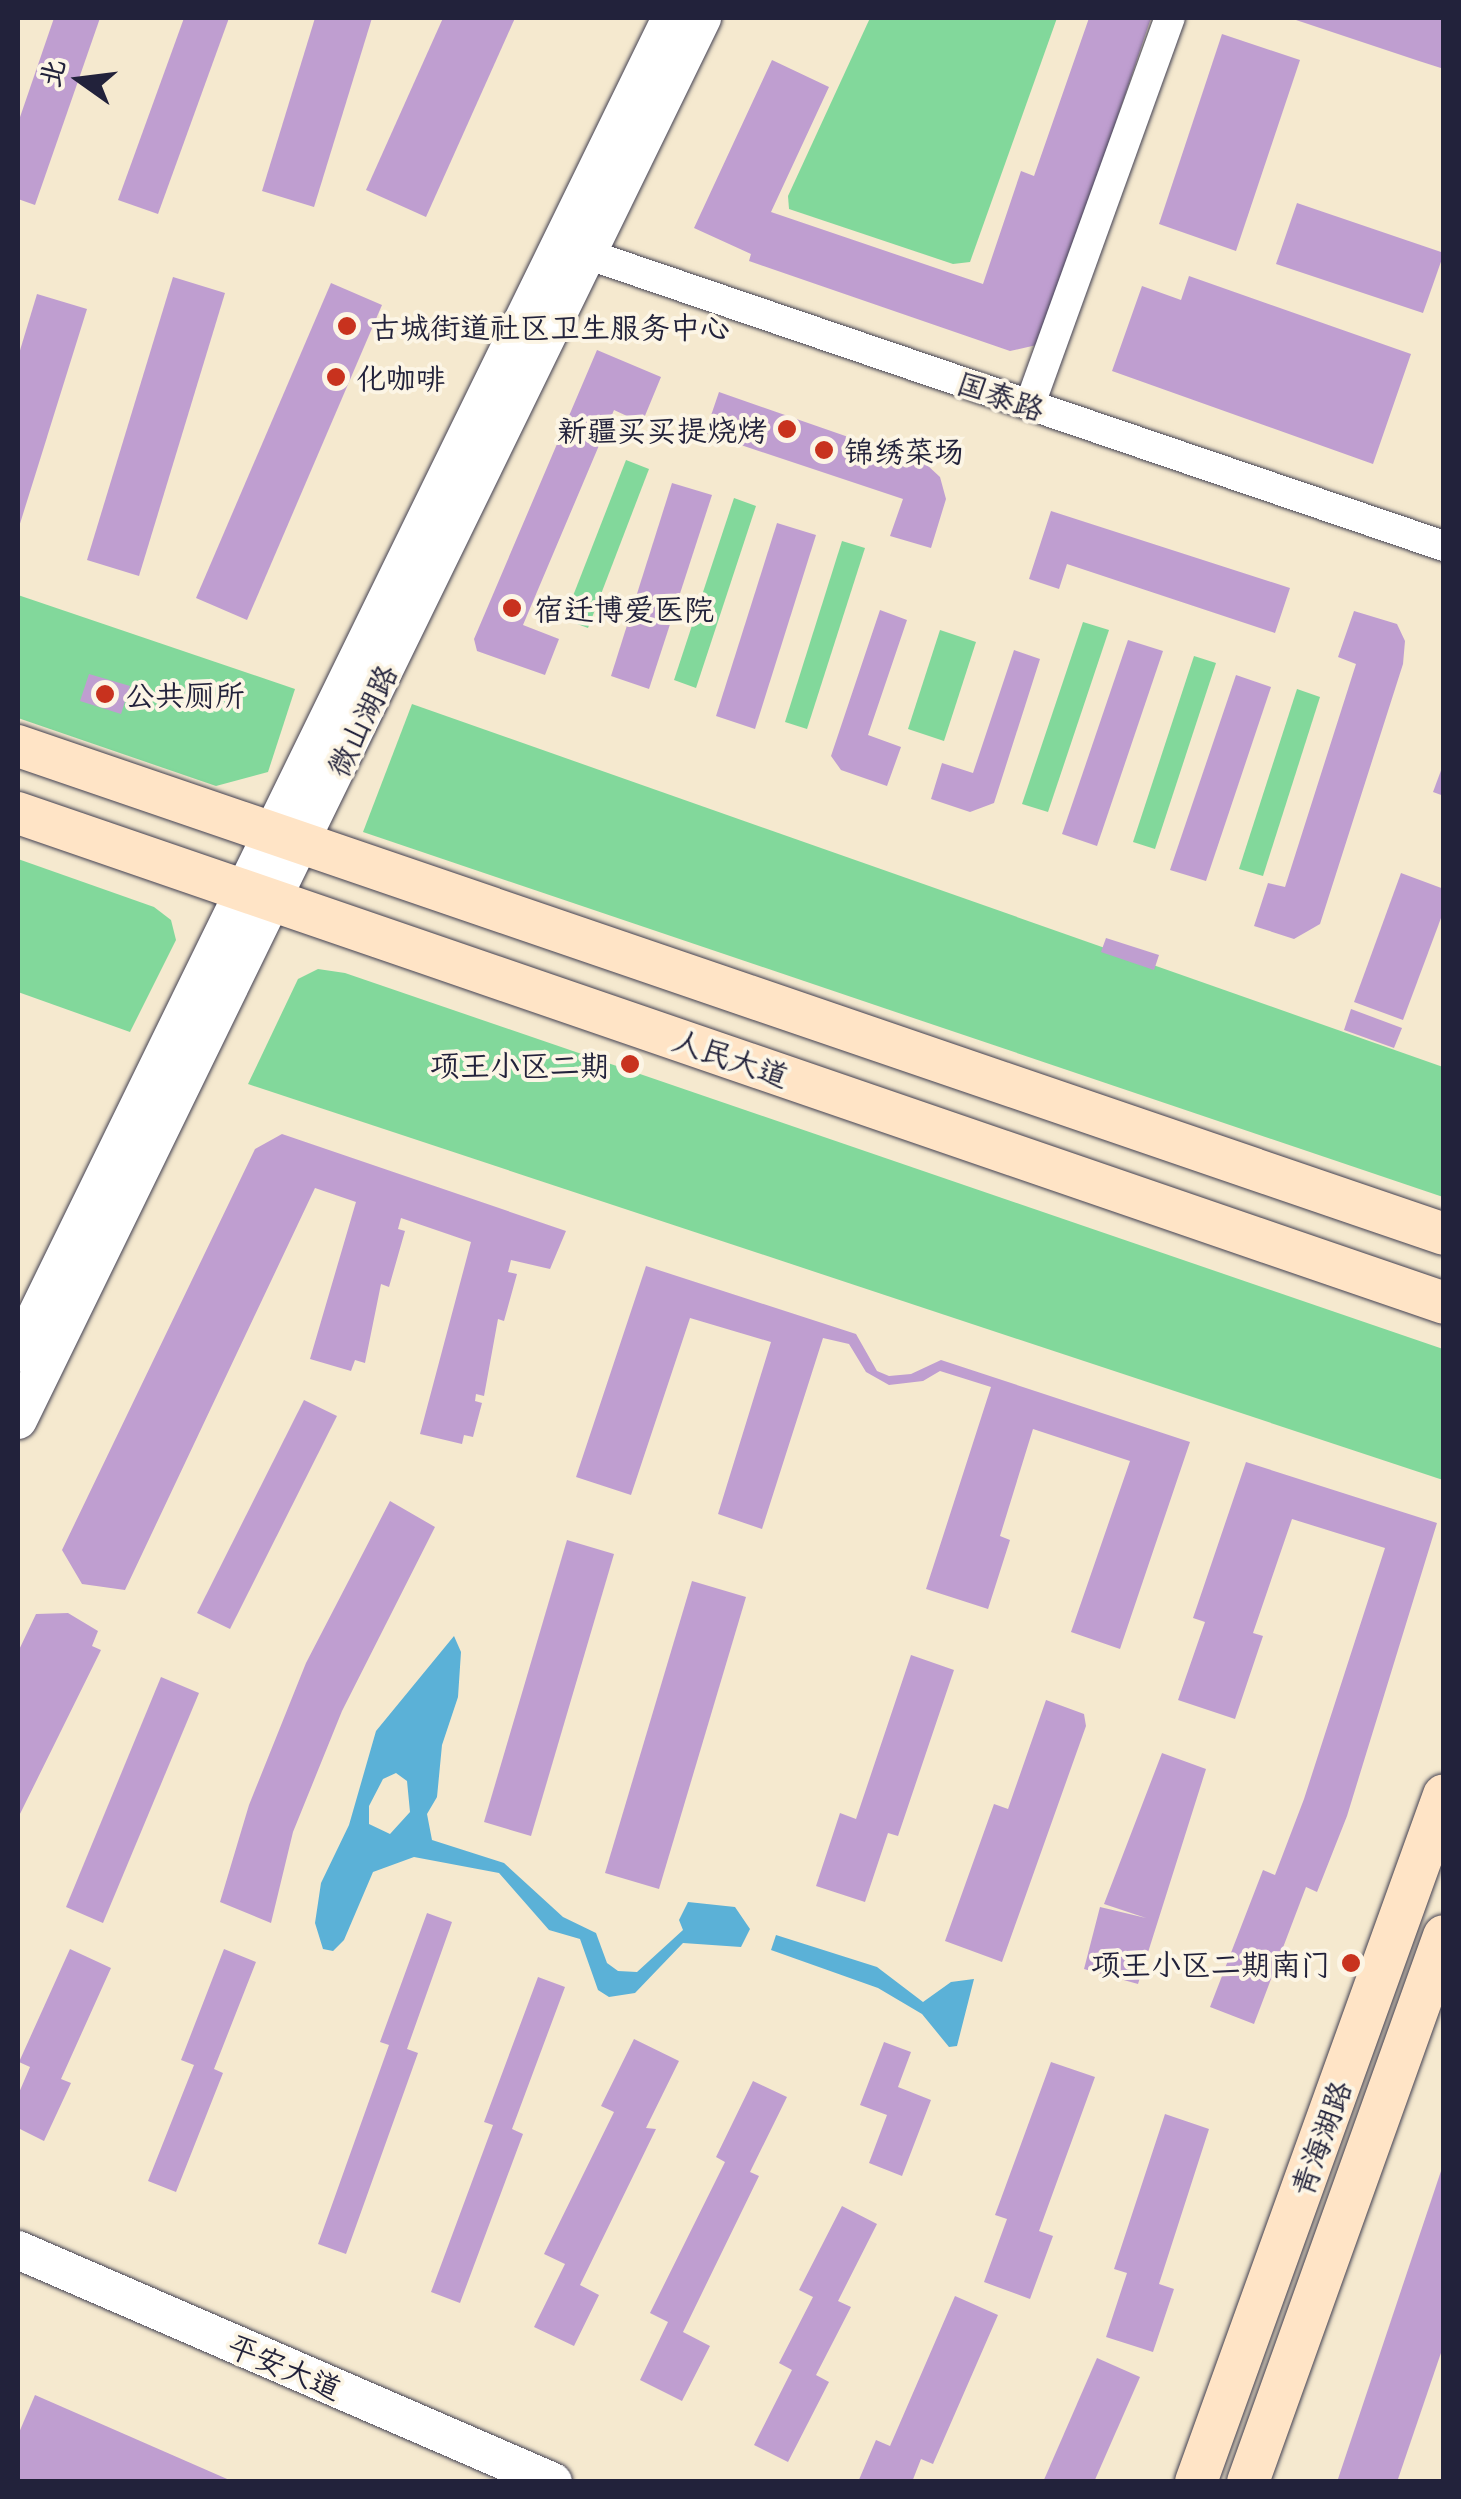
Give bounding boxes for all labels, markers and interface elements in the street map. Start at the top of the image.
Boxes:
north arrow [30,30,130,130]
text: 北 [30,55,72,91]
place label: 古城街道社区卫生服务中心 [370,308,730,344]
marker: 古城街道社区卫生服务中心 [334,313,360,339]
place label: 化咖啡 [356,359,446,395]
street label: 国泰路 [953,363,1049,427]
marker: 化咖啡 [325,366,347,388]
place label: 新疆买买提烧烤 [557,411,767,447]
marker: 新疆买买提烧烤 [776,418,798,440]
place label: 锦绣菜场 [844,432,964,468]
marker: 锦绣菜场 [813,439,835,461]
place label: 宿迁博爱医院 [534,590,714,626]
marker: 宿迁博爱医院 [499,595,525,621]
street label: 微山湖路 [319,658,403,782]
place label: 公共厕所 [125,676,245,712]
marker: 公共厕所 [94,683,116,705]
street label: 人民大道 [668,1020,794,1094]
place label: 项王小区二期 [430,1046,610,1082]
marker: 项王小区二期 [619,1053,641,1075]
place label: 项王小区二期南门 [1091,1945,1331,1981]
marker: 项王小区二期南门 [1340,1952,1362,1974]
street label: 青海湖路 [1283,2075,1357,2201]
street label: 平安大道 [223,2326,347,2406]

